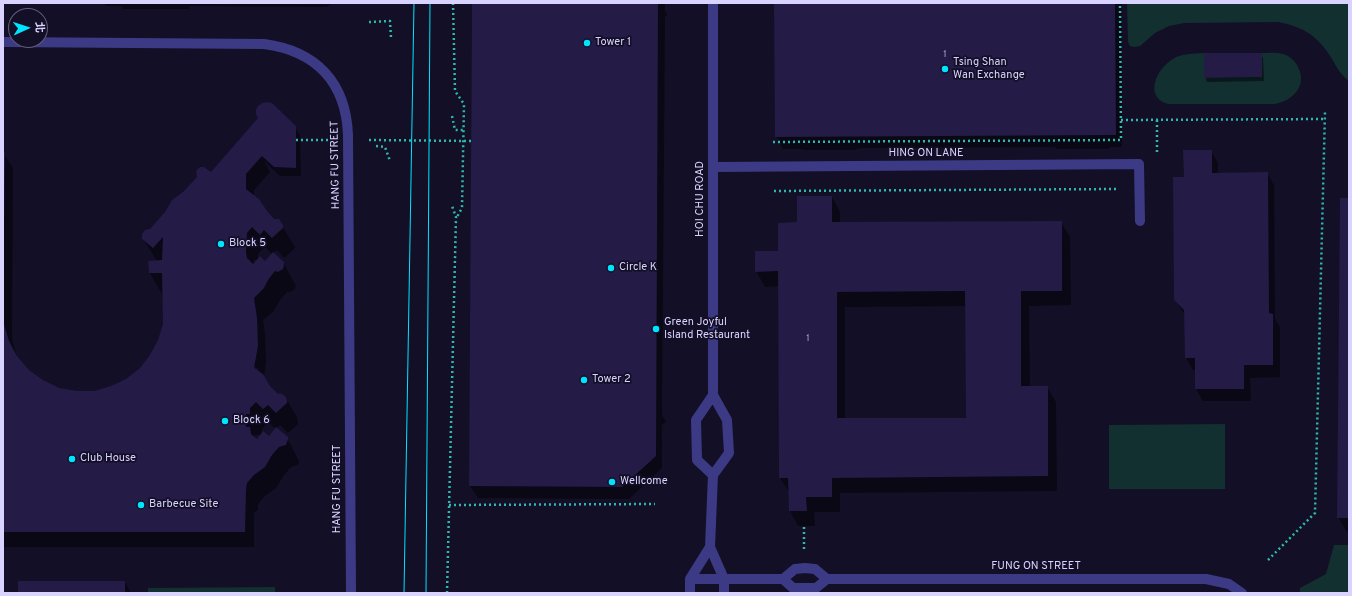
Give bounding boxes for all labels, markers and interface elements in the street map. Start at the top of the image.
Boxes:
north arrow [8,8,48,48]
text: 北 [32,22,46,33]
place label: Tower 1 [595,36,631,50]
marker: Tower 1 [582,38,592,48]
house number: 1 [943,50,947,60]
place label: Tsing Shan Wan Exchange [953,56,1025,82]
marker: Tsing Shan Wan Exchange [940,64,950,74]
street label: HANG FU STREET [329,121,343,209]
street label: HING ON LANE [889,147,963,161]
street label: HOI CHU ROAD [694,161,708,237]
place label: Block 5 [229,237,266,251]
marker: Block 5 [216,239,226,249]
place label: Circle K [619,261,657,275]
marker: Circle K [606,263,616,273]
place label: Green Joyful Island Restaurant [664,316,750,342]
marker: Green Joyful Island Restaurant [651,324,661,334]
house number: 1 [806,334,810,344]
place label: Tower 2 [592,373,631,387]
marker: Tower 2 [579,375,589,385]
place label: Block 6 [233,414,270,428]
marker: Block 6 [220,416,230,426]
street label: HANG FU STREET [331,445,345,533]
place label: Club House [80,452,136,466]
marker: Club House [67,454,77,464]
place label: Wellcome [620,475,668,489]
marker: Wellcome [607,477,617,487]
place label: Barbecue Site [149,498,218,512]
marker: Barbecue Site [136,500,146,510]
street label: FUNG ON STREET [991,560,1081,574]

